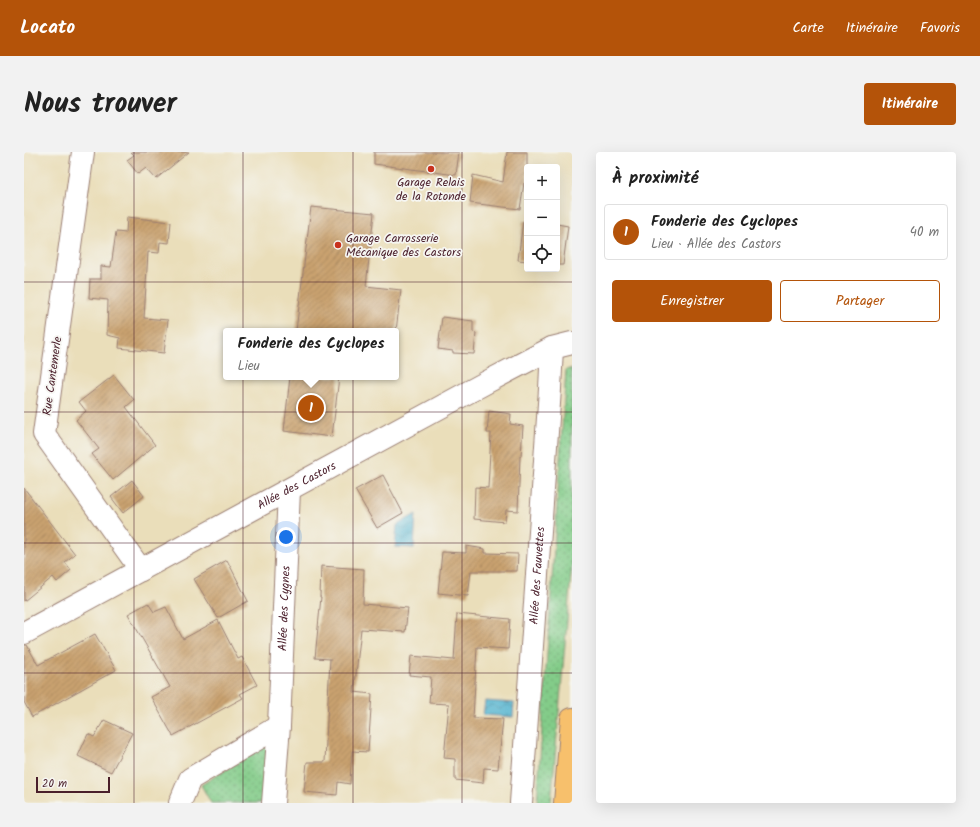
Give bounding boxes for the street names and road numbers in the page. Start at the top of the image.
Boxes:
street label: Rue Cantemerle [38,335,68,417]
street label: Allée des Castors [254,457,340,515]
street label: Allée des Fauvettes [525,526,550,625]
street label: Allée des Cygnes [273,565,296,651]

